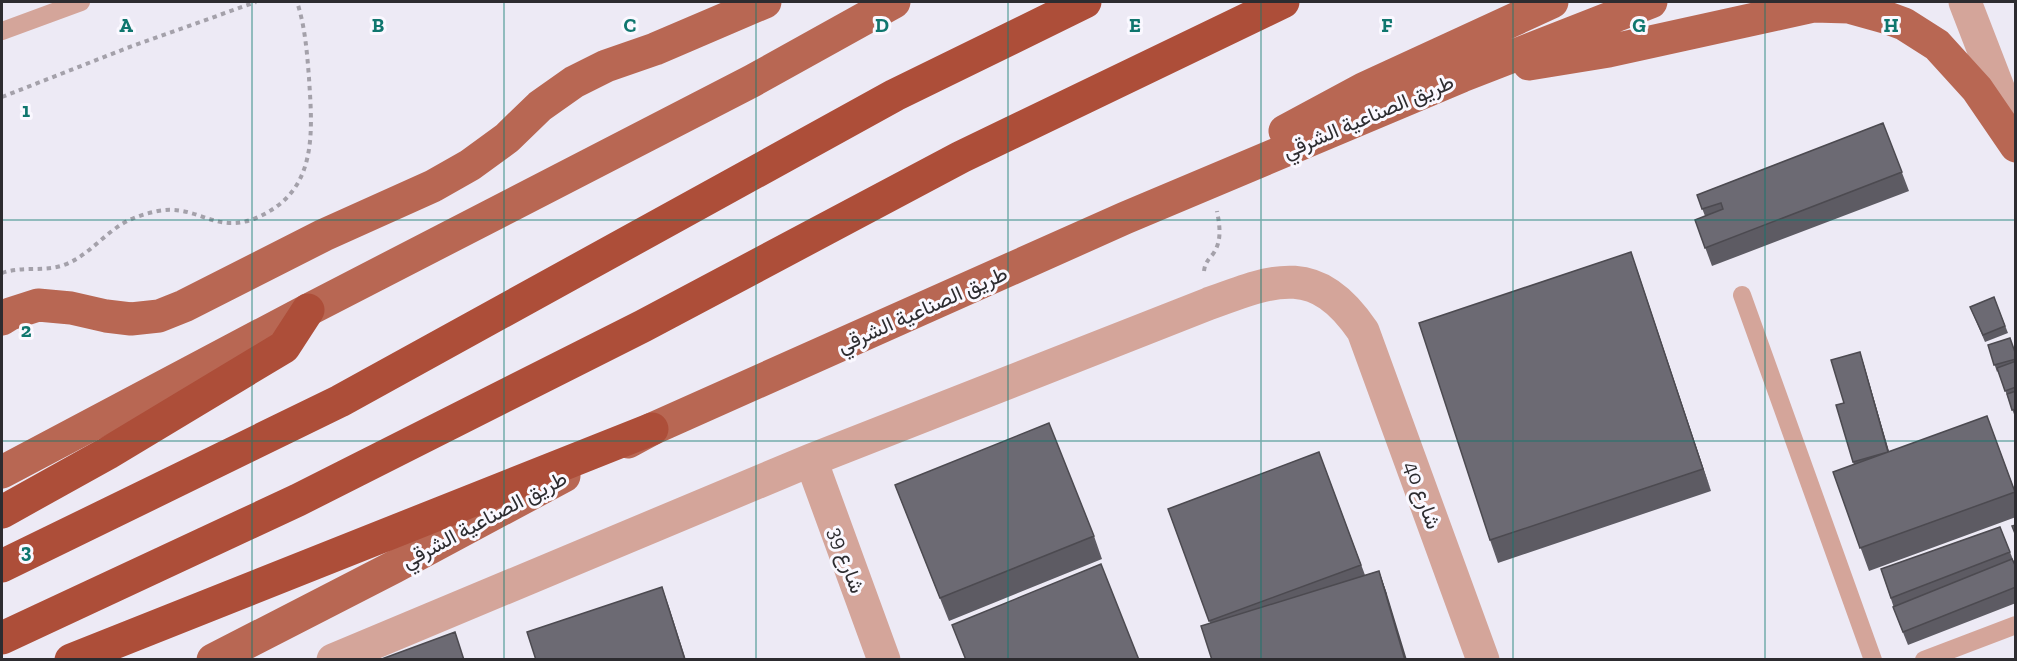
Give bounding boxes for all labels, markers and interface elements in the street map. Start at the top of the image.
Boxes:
text: A [119,13,133,37]
text: B [372,13,384,37]
text: C [624,13,637,37]
text: D [875,13,889,37]
text: E [1129,13,1141,37]
text: F [1381,13,1393,37]
text: G [1632,13,1646,37]
text: H [1883,13,1899,37]
street label: طريق الصناعية الشرقي [1279,69,1459,168]
text: 1 [22,98,30,122]
street label: طريق الصناعية الشرقي [833,260,1013,362]
text: 2 [21,318,32,342]
street label: شارع 40 [1397,458,1447,533]
street label: طريق الصناعية الشرقي [397,465,573,578]
street label: شارع 39 [822,524,870,597]
text: 3 [21,539,32,563]

